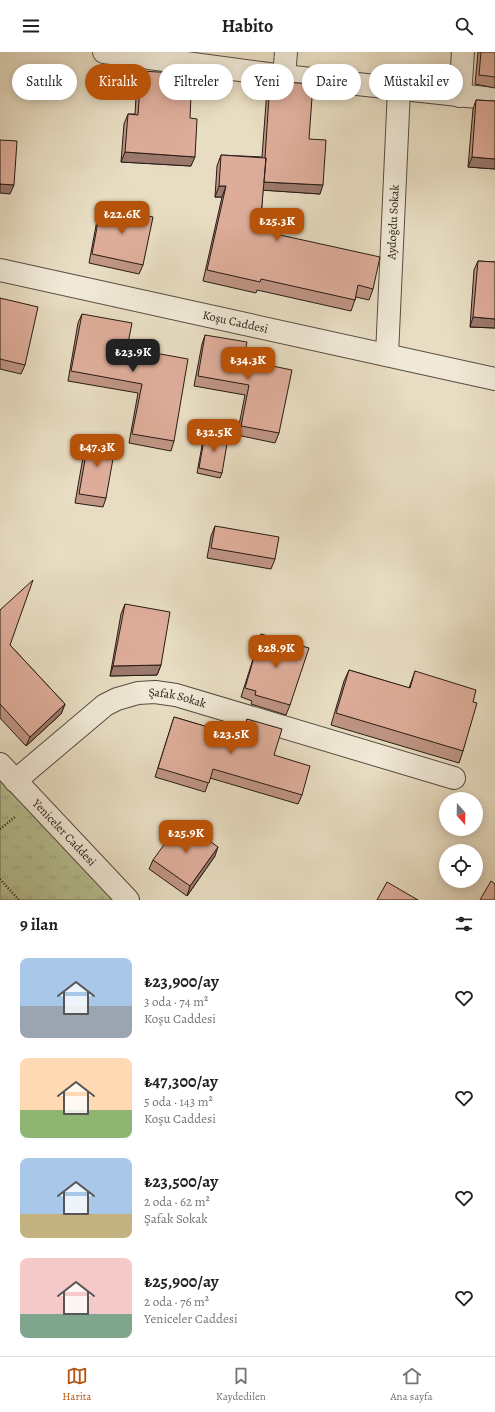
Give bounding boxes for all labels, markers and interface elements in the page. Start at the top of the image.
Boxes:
text: Habito [222,14,273,38]
icon: menu [20,15,42,37]
icon: search [453,15,475,37]
chip: Satılık [12,64,77,100]
chip: Kiralık [85,64,151,100]
chip: Filtreler [159,64,233,100]
chip: Yeni [241,64,294,100]
chip: Daire [302,64,361,100]
chip: Müstakil ev [369,64,463,100]
street label: Aydoğdu Sokak [383,184,403,261]
pin: ₺22.6K [89,201,155,235]
text: ₺22.6K [103,205,141,222]
pin: ₺25.3K [244,208,310,242]
text: ₺25.3K [259,212,295,229]
street label: Koşu Caddesi [201,307,270,337]
pin: ₺23.9K [100,339,166,373]
text: ₺23.9K [115,343,151,360]
pin: ₺34.3K [215,347,281,381]
text: ₺34.3K [230,351,266,368]
pin: ₺32.5K [181,419,247,453]
text: ₺32.5K [196,423,232,440]
pin: ₺47.3K [64,434,130,468]
text: ₺47.3K [79,438,115,455]
pin: ₺28.9K [243,635,309,669]
text: ₺28.9K [258,639,295,656]
street label: Şafak Sokak [148,684,208,712]
pin: ₺23.5K [198,721,264,755]
text: ₺23.5K [213,725,249,742]
north arrow [439,792,483,836]
map controls [439,792,483,888]
street label: Yeniceler Caddesi [28,795,100,869]
pin: ₺25.9K [153,820,219,854]
text: ₺25.9K [168,824,204,841]
button: locate [439,844,483,888]
text: 9 ilan [20,913,58,936]
icon: filters [453,913,475,935]
text: ₺23,900/ay [144,970,219,993]
icon: home [52,974,100,1022]
icon: heart [453,987,475,1009]
text: 3 oda · 74 m² [144,993,208,1010]
text: Koşu Caddesi [144,1010,216,1027]
text: ₺47,300/ay [144,1070,218,1093]
icon: home [52,1074,100,1122]
icon: heart [453,1087,475,1109]
text: 5 oda · 143 m² [144,1093,213,1110]
text: Koşu Caddesi [144,1110,216,1127]
text: ₺23,500/ay [144,1170,218,1193]
icon: home [52,1174,100,1222]
icon: heart [453,1187,475,1209]
text: 2 oda · 62 m² [144,1193,210,1210]
text: Şafak Sokak [144,1210,208,1227]
text: ₺25,900/ay [144,1270,219,1293]
icon: home [52,1274,100,1322]
icon: heart [453,1287,475,1309]
text: 2 oda · 76 m² [144,1293,209,1310]
text: Yeniceler Caddesi [144,1310,238,1327]
tab: Harita [62,1365,92,1404]
tab: Kaydedilen [216,1365,266,1404]
tab: Ana sayfa [390,1365,433,1404]

